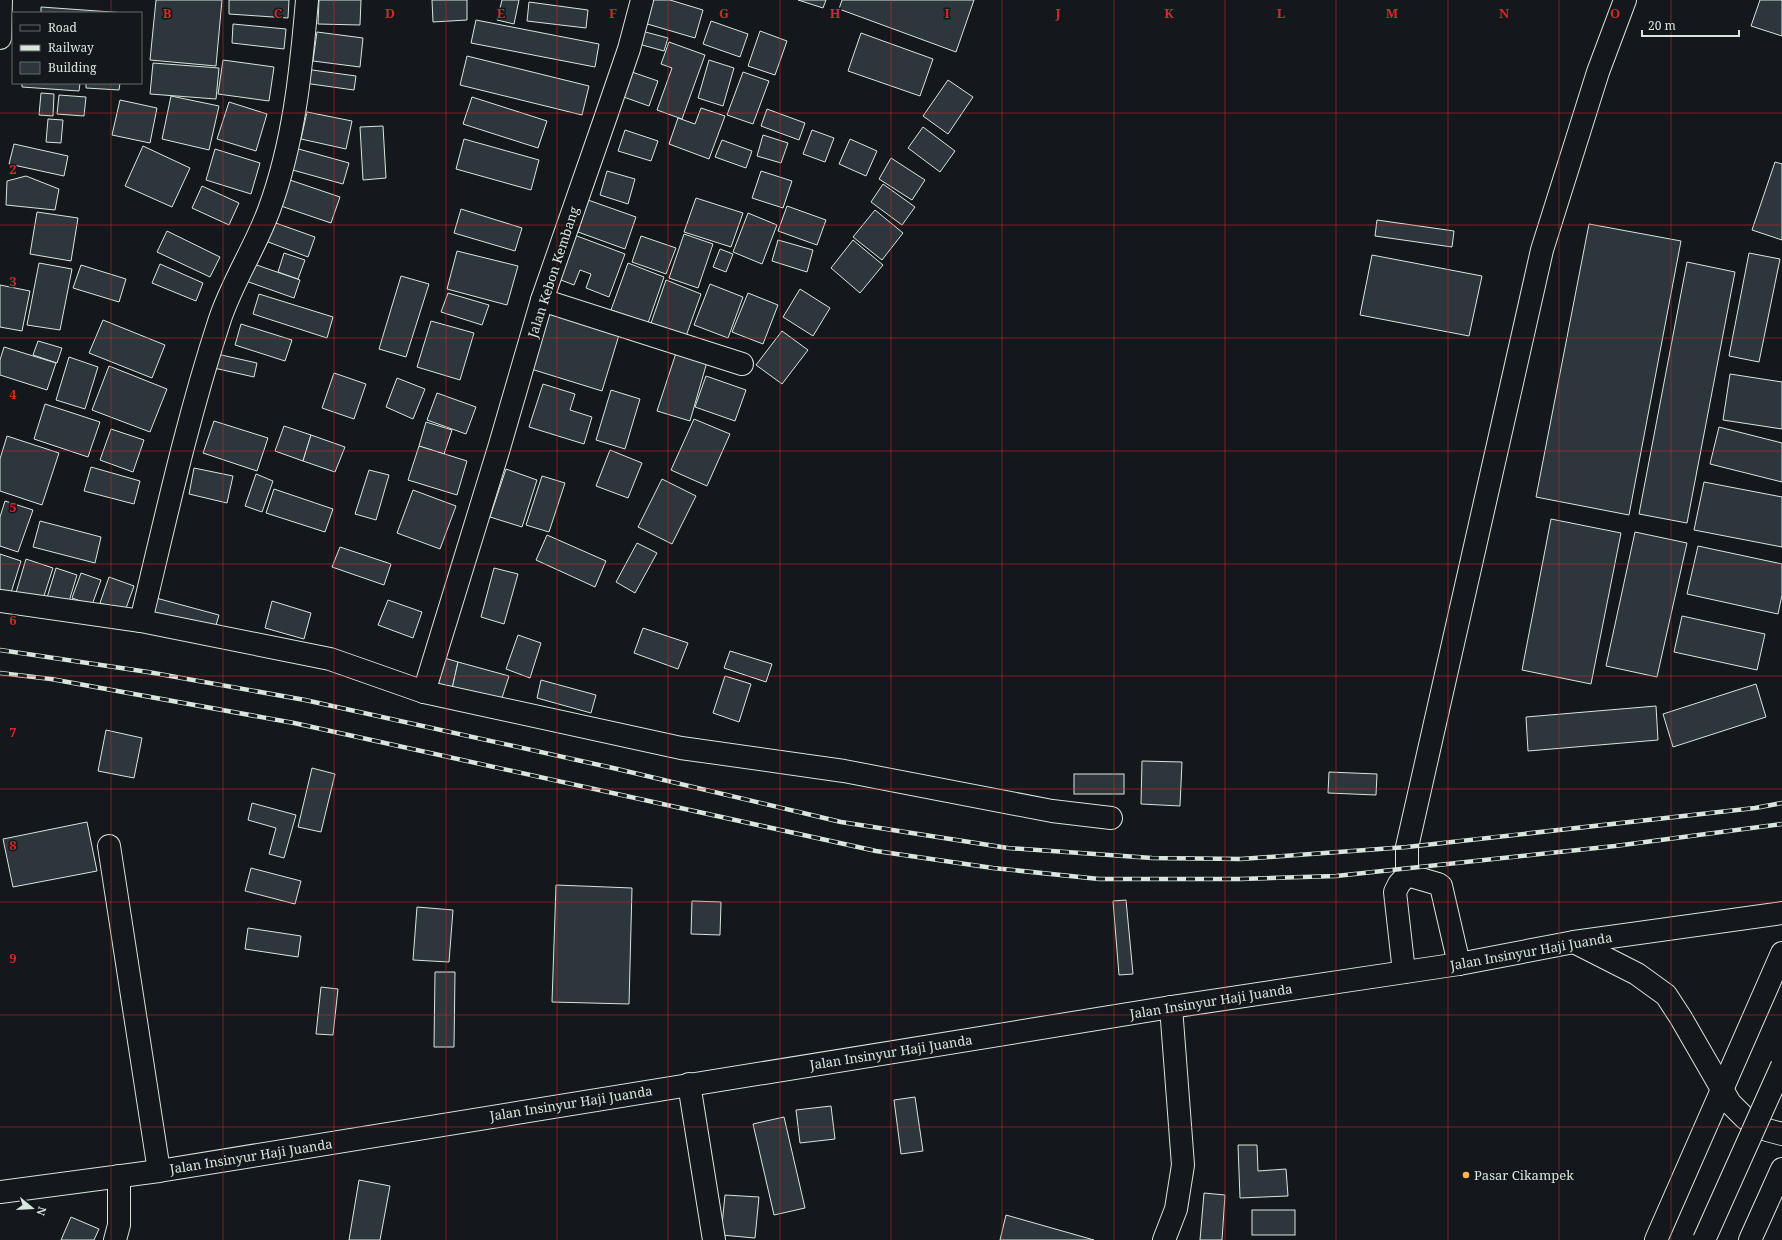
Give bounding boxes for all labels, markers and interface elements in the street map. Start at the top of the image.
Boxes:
text: B [163,4,172,22]
text: C [274,4,283,22]
text: D [385,4,395,22]
text: E [497,4,506,22]
text: F [609,4,617,22]
text: G [719,4,729,22]
text: H [830,4,841,22]
text: I [944,4,950,22]
text: J [1054,4,1061,22]
text: K [1164,4,1174,22]
text: L [1277,4,1286,22]
text: M [1386,4,1399,22]
text: N [1499,4,1510,22]
text: O [1610,4,1620,22]
legend [12,12,142,84]
scale bar [1642,12,1739,38]
text: 20 m [1648,17,1676,34]
text: Road [48,19,78,36]
text: Railway [48,39,94,56]
text: Building [48,59,97,76]
text: 2 [9,160,17,178]
street label: Jalan Kebon Kembang [523,204,583,341]
text: 3 [9,272,17,290]
text: 4 [9,385,17,403]
text: 5 [9,498,17,516]
text: 6 [9,611,17,629]
text: 7 [9,723,17,741]
text: 8 [9,836,17,854]
street label: Jalan Insinyur Haji Juanda [1447,928,1614,974]
text: 9 [9,949,17,967]
street label: Jalan Insinyur Haji Juanda [1127,979,1294,1023]
street label: Jalan Insinyur Haji Juanda [807,1030,974,1074]
street label: Jalan Insinyur Haji Juanda [487,1081,654,1125]
street label: Jalan Insinyur Haji Juanda [167,1134,334,1178]
place label: Pasar Cikampek [1474,1166,1574,1184]
marker: Pasar Cikampek [1461,1170,1471,1180]
north arrow [12,1188,52,1228]
text: N [33,1205,50,1218]

